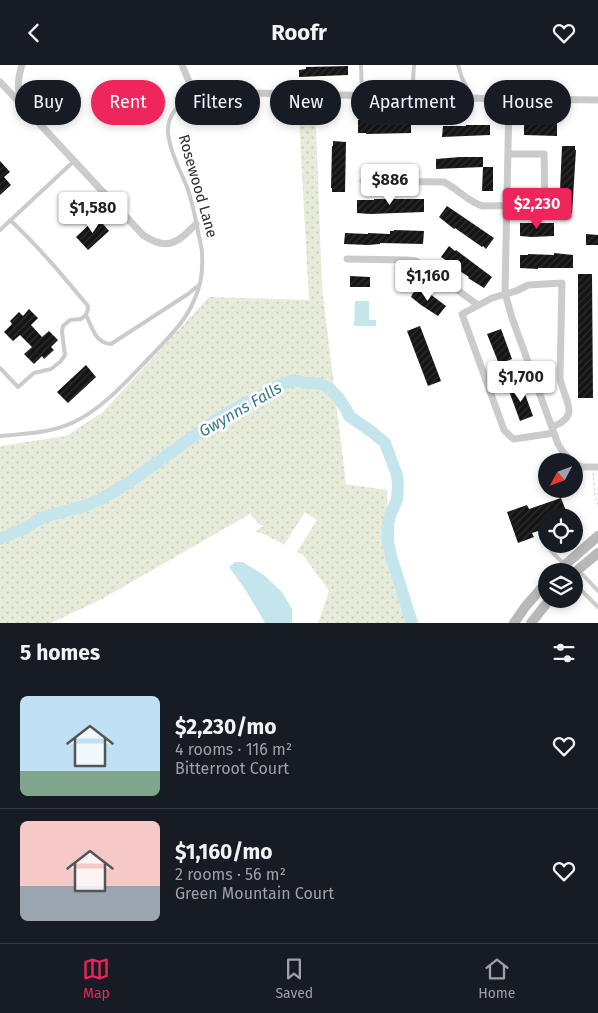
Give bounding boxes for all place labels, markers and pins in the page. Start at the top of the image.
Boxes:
pin: $886 [360,163,420,206]
pin: $2,230 [496,187,578,230]
pin: $1,580 [52,191,134,234]
pin: $1,160 [387,259,469,302]
pin: $1,700 [480,361,562,403]

